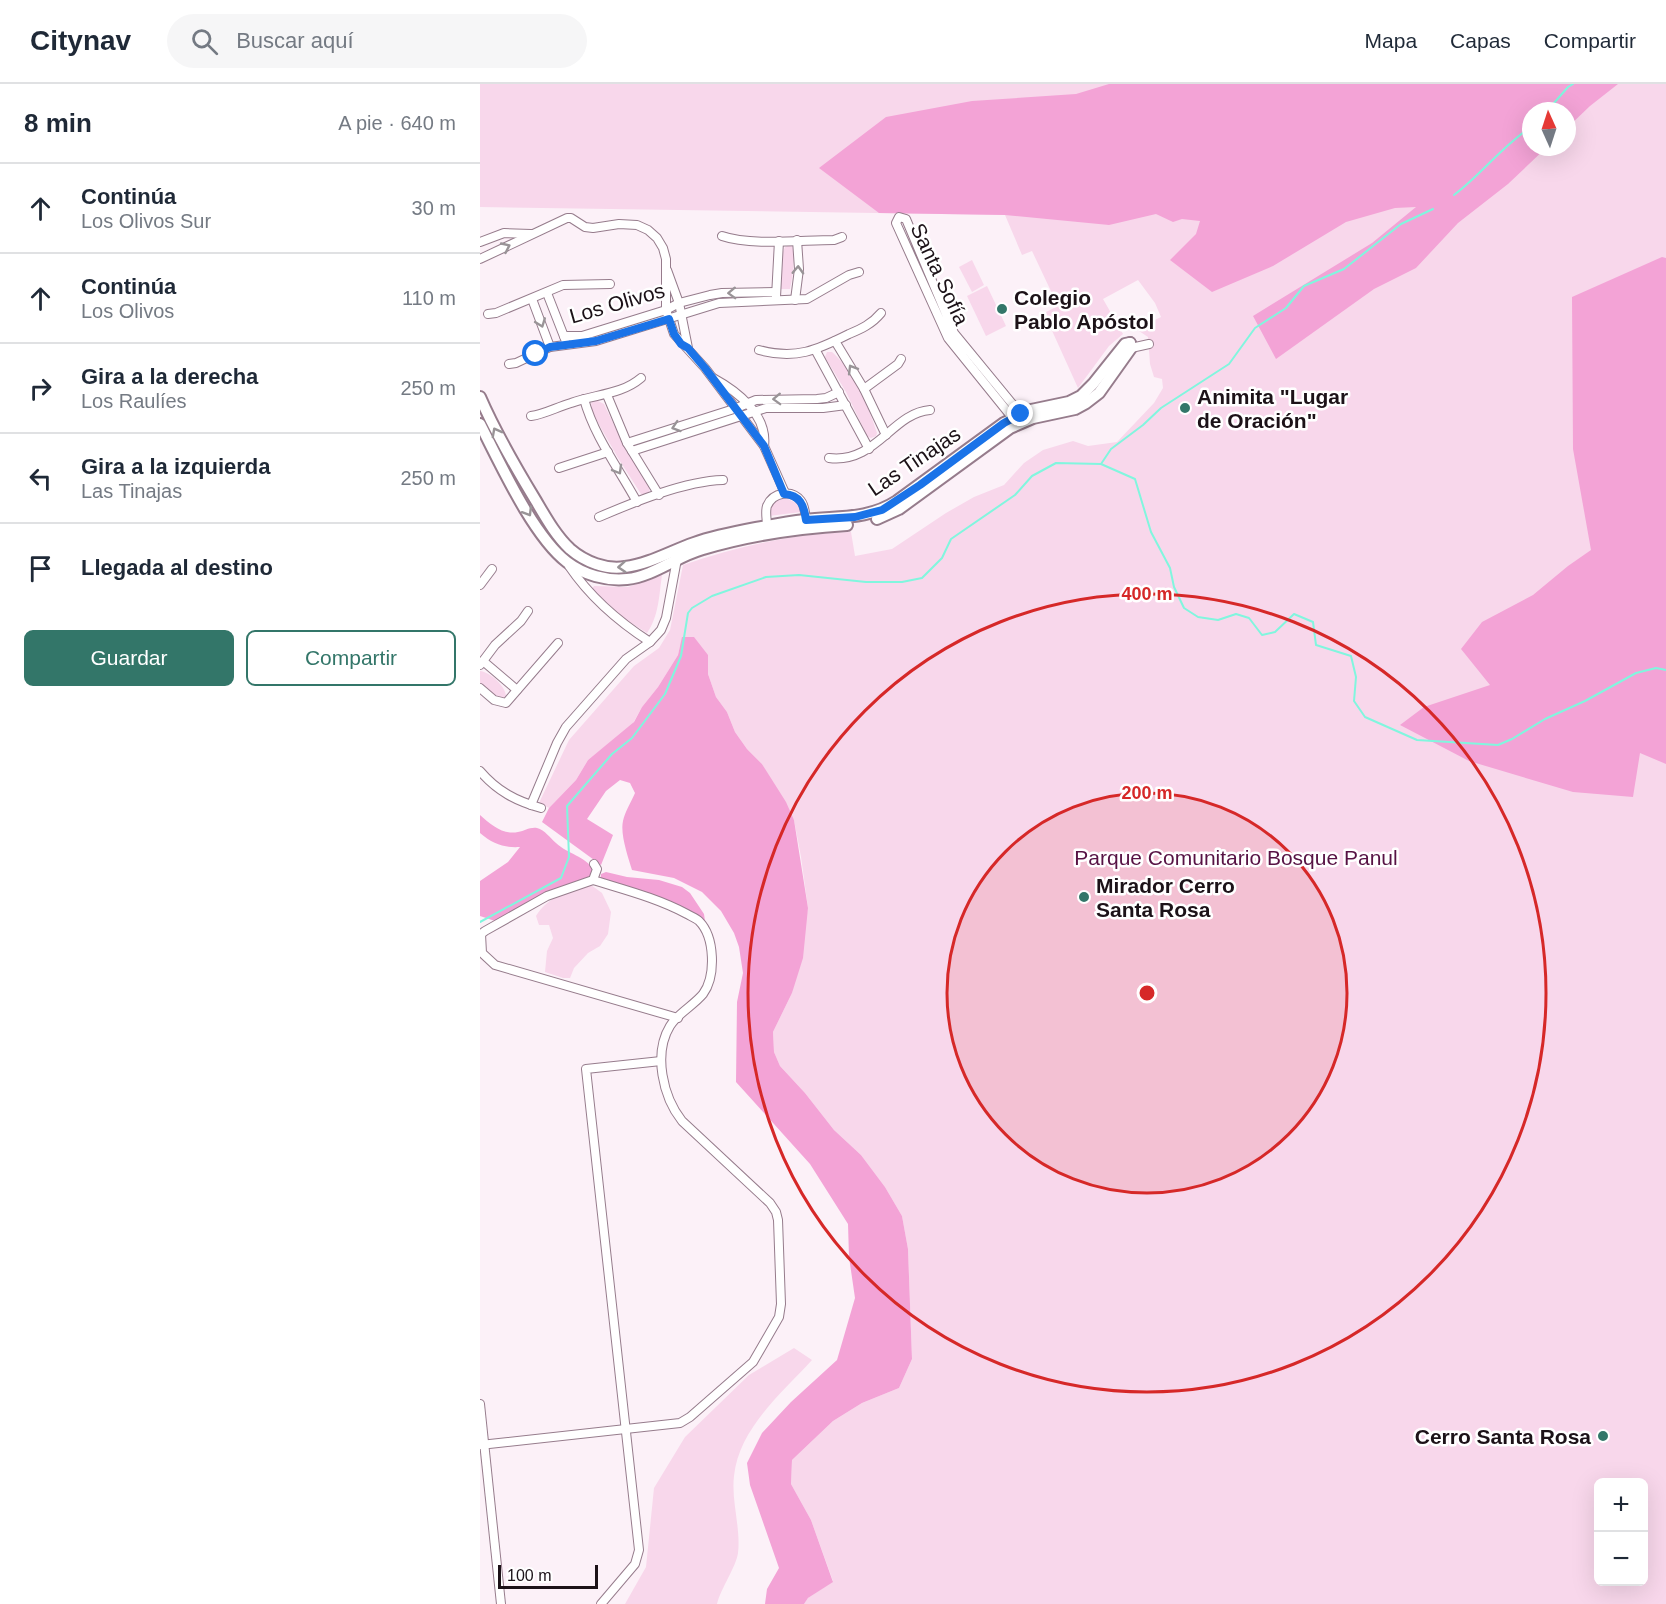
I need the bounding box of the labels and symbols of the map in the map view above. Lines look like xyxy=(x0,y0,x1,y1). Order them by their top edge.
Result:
north arrow xyxy=(1522,102,1576,156)
street label: Santa Sofía xyxy=(906,219,974,329)
one-way arrow xyxy=(500,242,511,254)
one-way arrow xyxy=(791,265,804,274)
street label: Los Olivos xyxy=(567,278,667,328)
one-way arrow xyxy=(727,286,736,299)
place label: Colegio Pablo Apóstol xyxy=(1014,286,1154,333)
marker: Colegio Pablo Apóstol xyxy=(995,302,1009,316)
one-way arrow xyxy=(534,317,546,328)
route start xyxy=(522,340,548,366)
one-way arrow xyxy=(848,365,859,375)
place label: Animita "Lugar de Oración" xyxy=(1197,385,1348,432)
one-way arrow xyxy=(773,392,782,405)
route end xyxy=(1007,400,1033,426)
marker: Animita "Lugar de Oración" xyxy=(1178,401,1192,415)
one-way arrow xyxy=(671,420,682,432)
street label: Las Tinajas xyxy=(864,422,964,500)
one-way arrow xyxy=(492,427,504,438)
one-way arrow xyxy=(611,464,623,474)
one-way arrow xyxy=(521,506,533,516)
one-way arrow xyxy=(617,560,626,573)
text: 400 m xyxy=(1121,584,1173,604)
text: 200 m xyxy=(1121,783,1173,803)
park label: Parque Comunitario Bosque Panul xyxy=(1074,846,1398,869)
place label: Mirador Cerro Santa Rosa xyxy=(1096,874,1235,921)
marker: Mirador Cerro Santa Rosa xyxy=(1077,890,1091,904)
centre of rings xyxy=(1137,983,1157,1003)
place label: Cerro Santa Rosa xyxy=(1415,1425,1591,1448)
marker: Cerro Santa Rosa xyxy=(1596,1429,1610,1443)
scale bar xyxy=(498,1562,598,1590)

